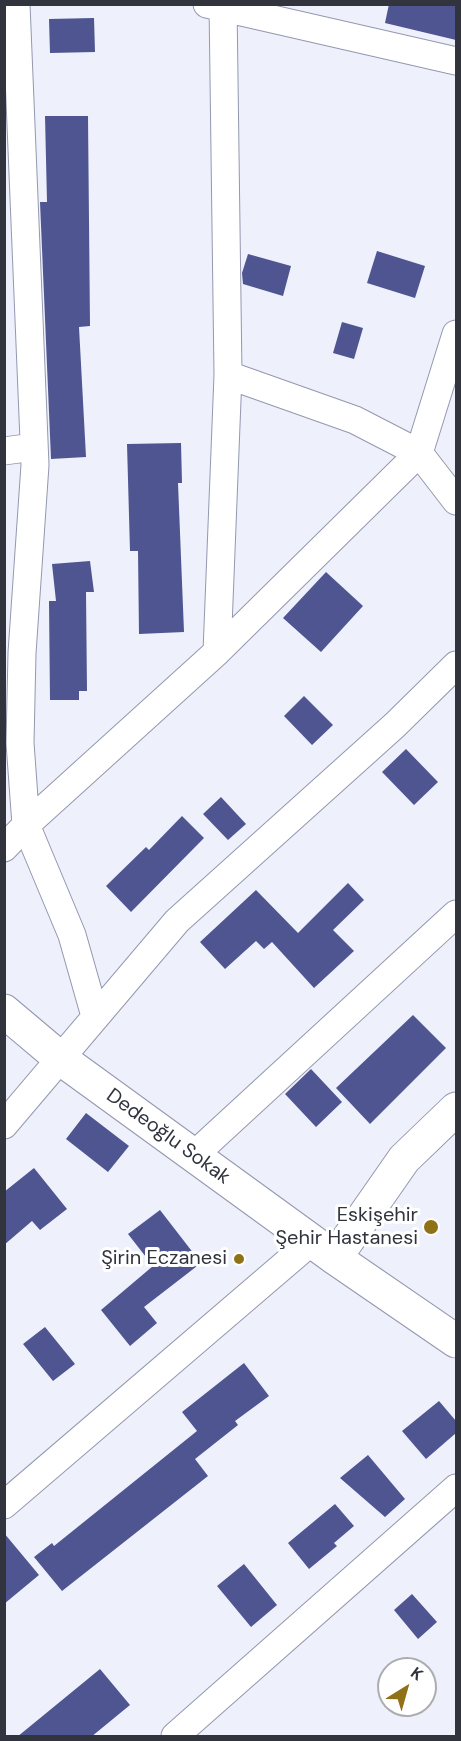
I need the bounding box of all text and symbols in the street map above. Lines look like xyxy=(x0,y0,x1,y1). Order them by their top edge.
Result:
street label: Dedeoğlu Sokak xyxy=(101,1084,235,1190)
place label: Eskişehir Şehir Hastanesi xyxy=(276,1204,418,1251)
marker: Eskişehir Şehir Hastanesi xyxy=(422,1218,440,1236)
place label: Şirin Eczanesi xyxy=(101,1247,227,1271)
marker: Şirin Eczanesi xyxy=(232,1252,246,1266)
north arrow xyxy=(377,1657,437,1717)
text: K xyxy=(406,1662,427,1685)

